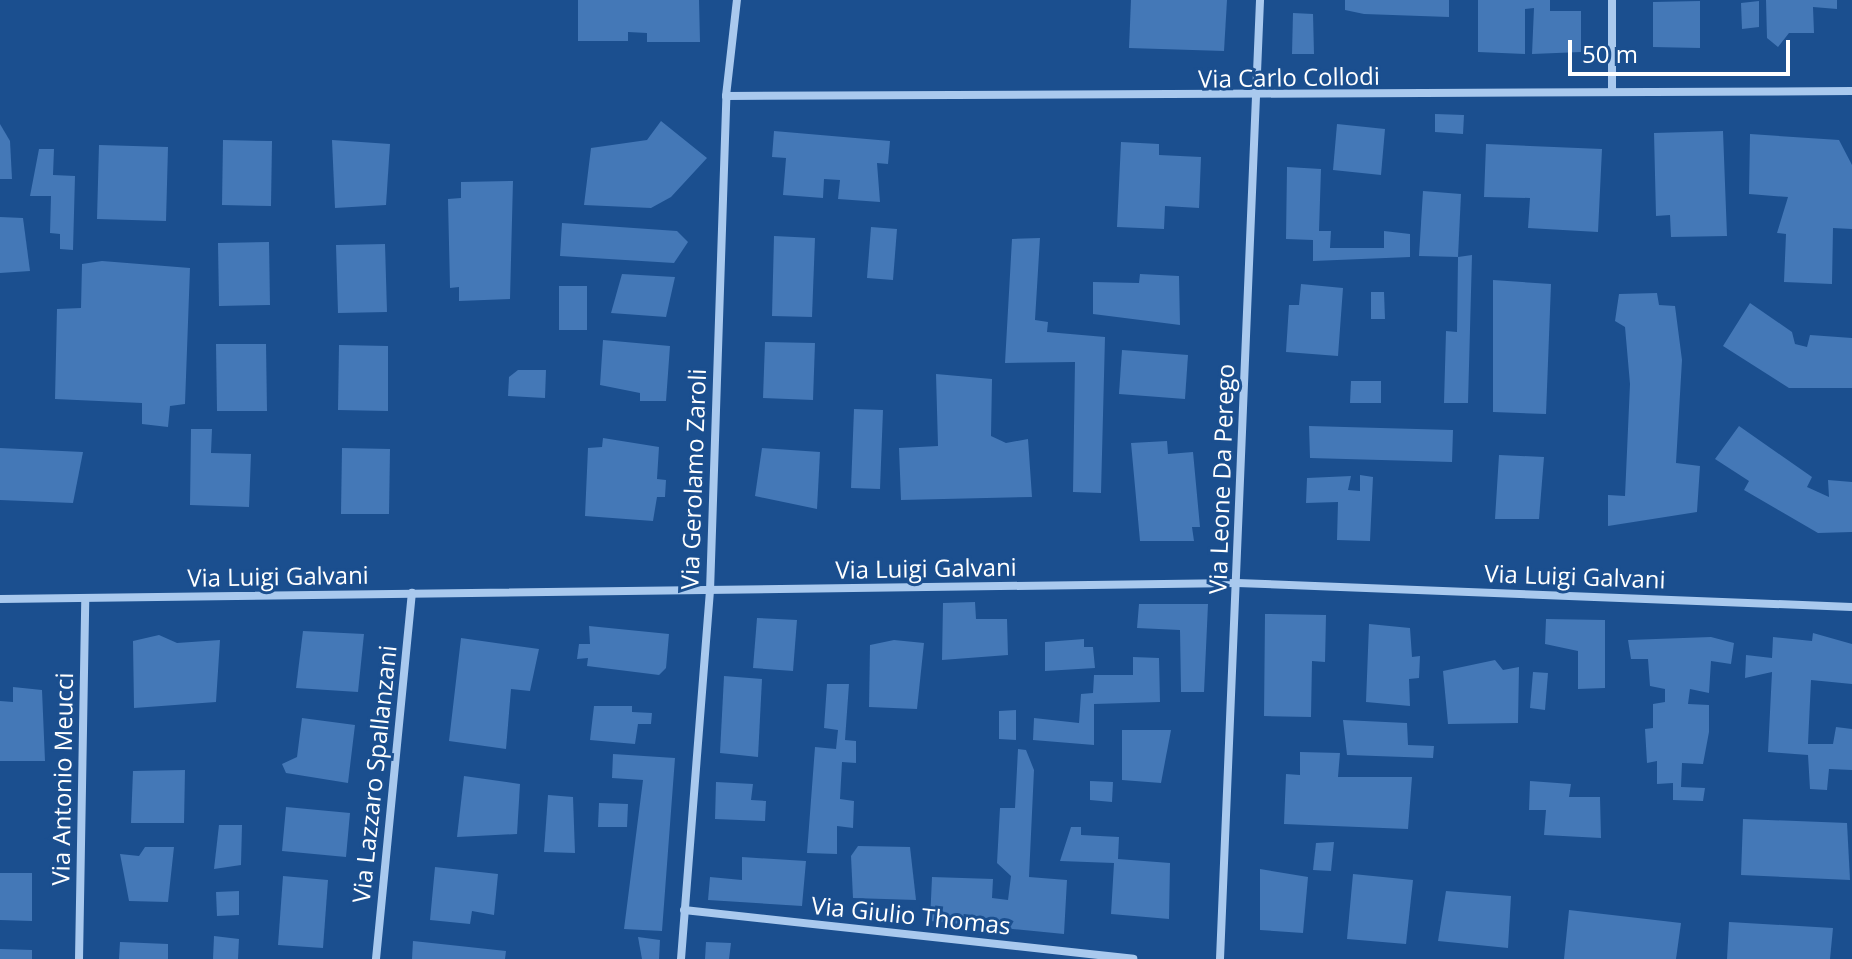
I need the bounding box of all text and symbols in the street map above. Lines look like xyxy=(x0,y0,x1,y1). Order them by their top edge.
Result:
scale bar xyxy=(1572,24,1794,74)
text: 50 m xyxy=(1582,37,1638,70)
street label: Via Carlo Collodi xyxy=(1198,61,1380,93)
street label: Via Leone Da Perego xyxy=(1203,363,1239,595)
street label: Via Gerolamo Zaroli xyxy=(675,368,711,590)
street label: Via Luigi Galvani xyxy=(835,552,1017,584)
street label: Via Luigi Galvani xyxy=(1484,558,1666,594)
street label: Via Luigi Galvani xyxy=(187,560,369,592)
street label: Via Lazzaro Spallanzani xyxy=(346,644,402,904)
street label: Via Antonio Meucci xyxy=(46,672,78,886)
street label: Via Giulio Thomas xyxy=(810,890,1012,940)

